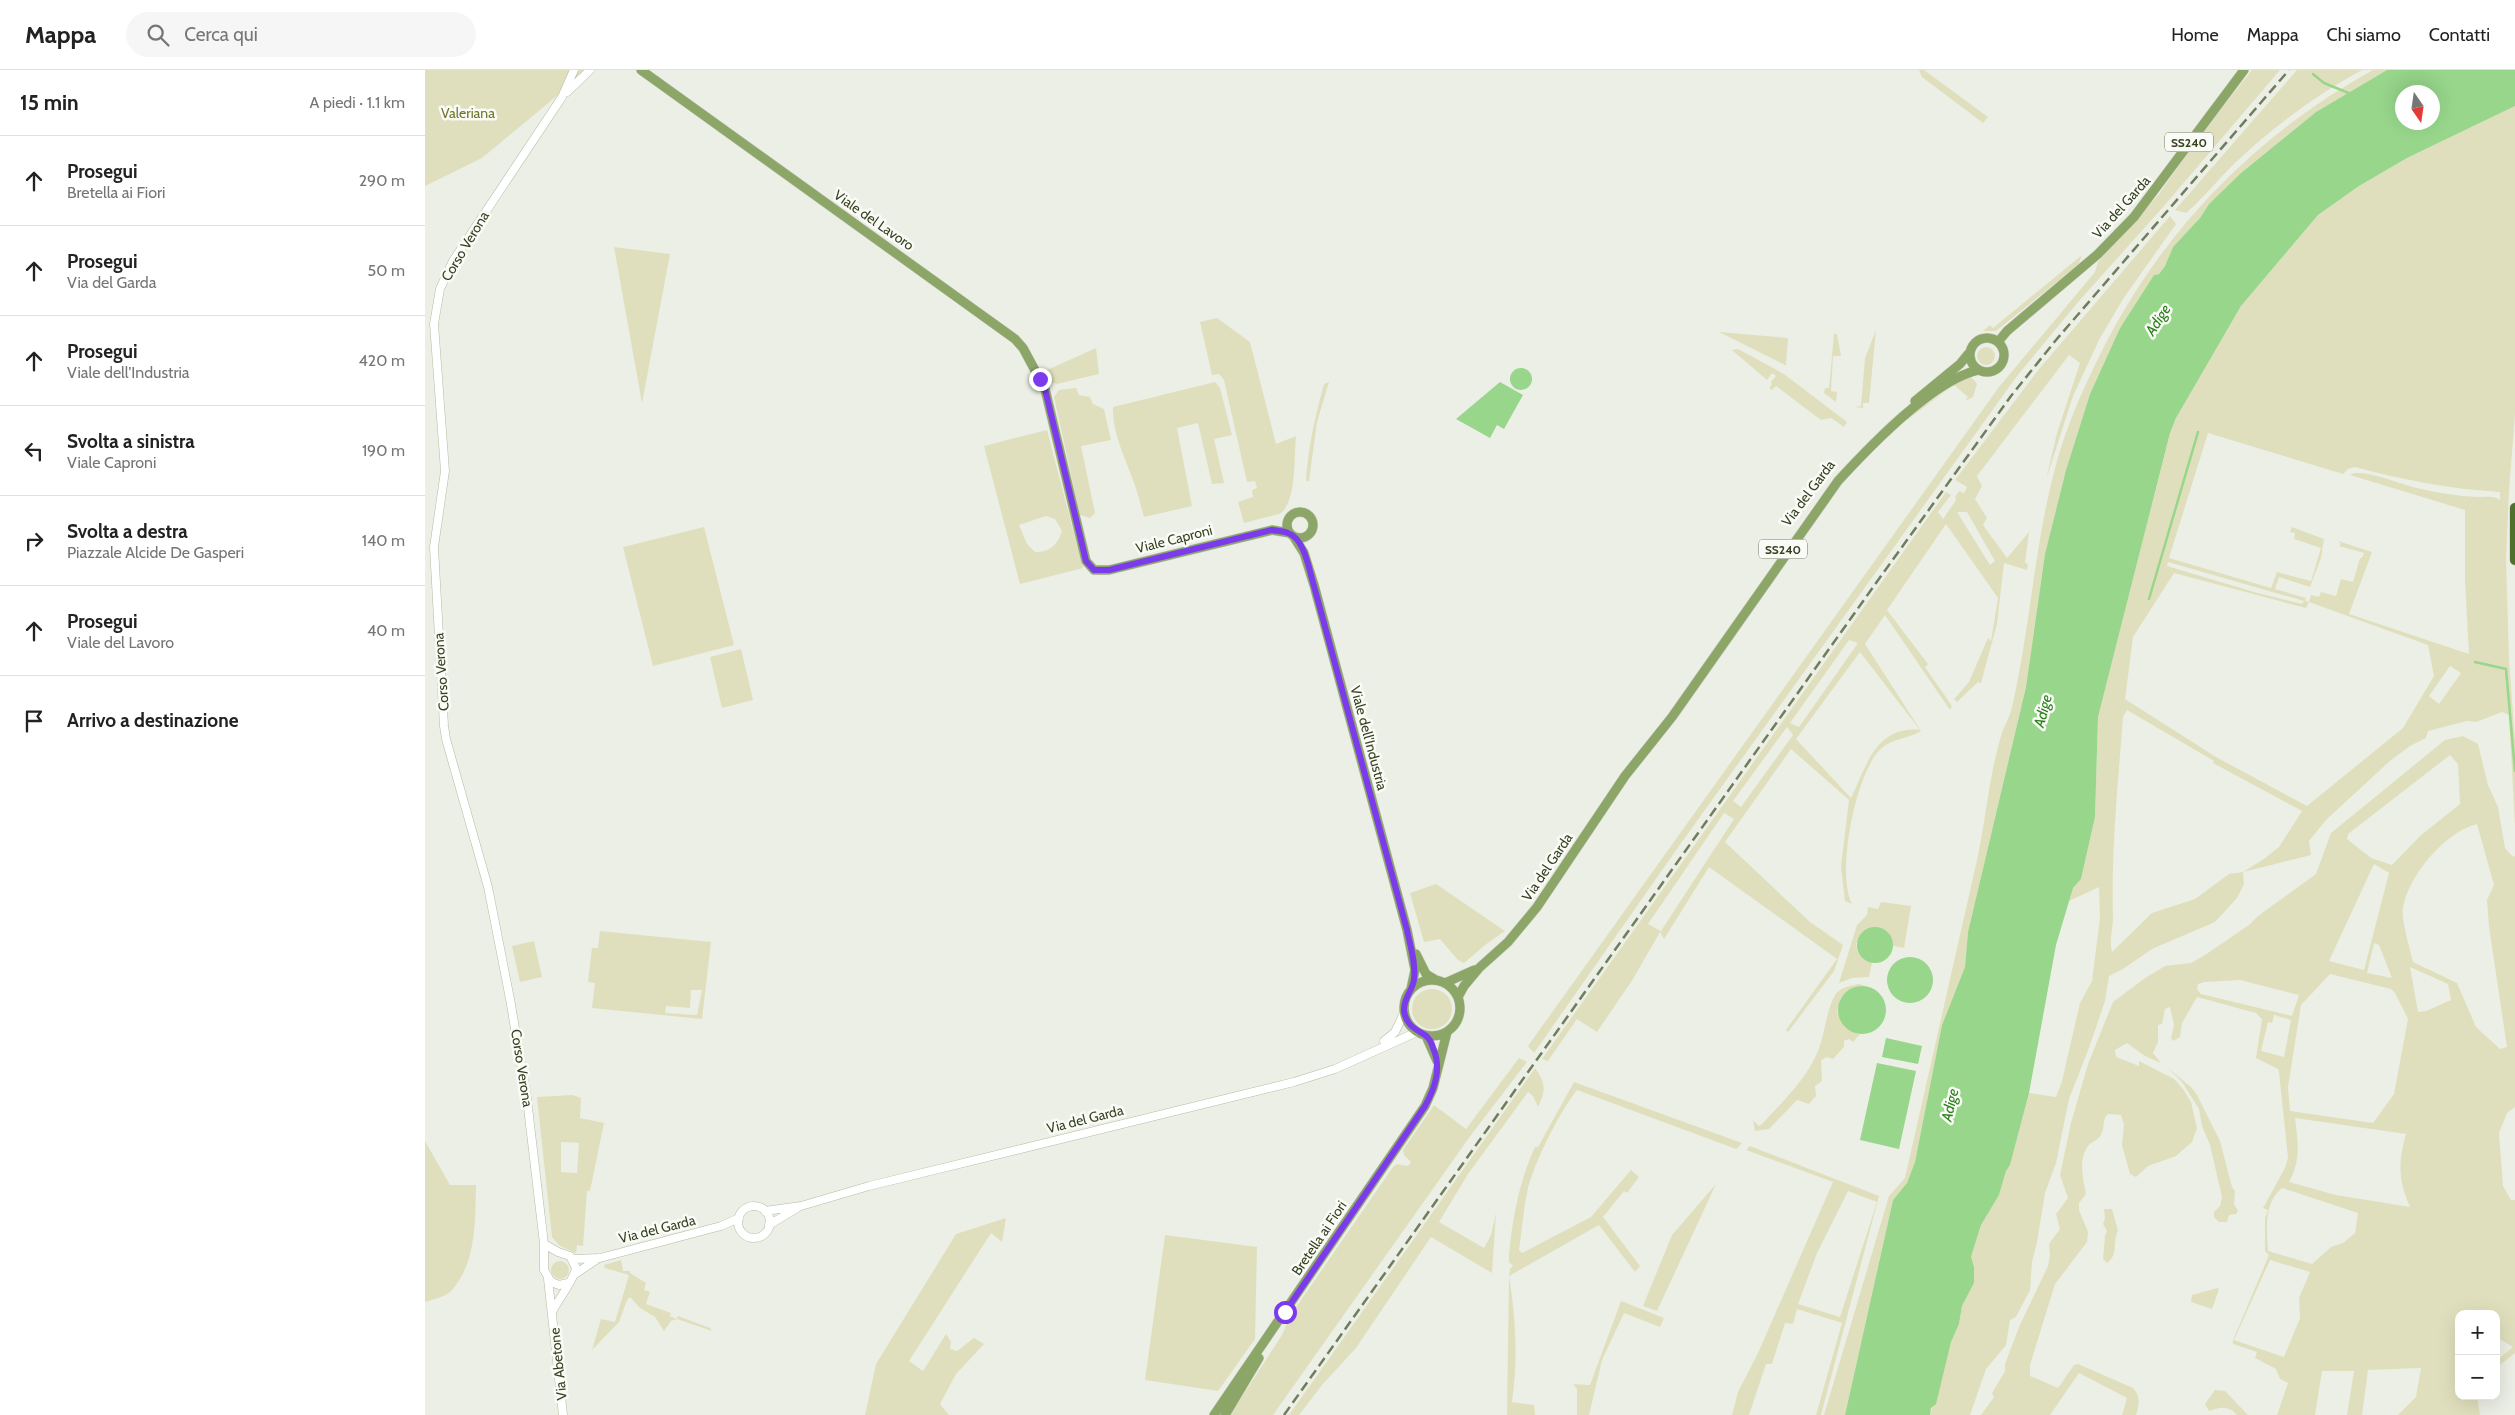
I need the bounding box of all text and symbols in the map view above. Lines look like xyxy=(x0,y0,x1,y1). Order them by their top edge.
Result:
search box xyxy=(126,12,476,57)
text: Mappa xyxy=(25,20,96,49)
icon: search xyxy=(144,21,172,49)
text: Cerca qui xyxy=(184,23,258,46)
text: Home xyxy=(2171,24,2219,46)
text: Mappa xyxy=(2247,24,2299,46)
text: Chi siamo xyxy=(2327,24,2401,46)
text: Contatti xyxy=(2429,24,2490,46)
north arrow xyxy=(2395,85,2440,130)
text: 15 min xyxy=(20,90,79,115)
text: A piedi · 1.1 km xyxy=(309,93,405,112)
park label: Valeriana xyxy=(441,104,495,122)
road number: SS240 xyxy=(2165,132,2213,152)
text: Prosegui xyxy=(67,160,138,183)
icon: ahead xyxy=(20,167,48,195)
text: 290 m xyxy=(359,171,405,190)
street label: Via del Garda xyxy=(2088,172,2154,242)
text: Bretella ai Fiori xyxy=(67,183,165,202)
street label: Viale del Lavoro xyxy=(830,186,918,254)
street label: Corso Verona xyxy=(437,207,493,284)
text: Prosegui xyxy=(67,250,138,273)
icon: ahead xyxy=(20,257,48,285)
text: 50 m xyxy=(368,261,405,280)
text: Via del Garda xyxy=(67,273,156,292)
water label: Adige xyxy=(2141,301,2175,340)
text: Prosegui xyxy=(67,340,138,363)
icon: ahead xyxy=(20,347,48,375)
text: 420 m xyxy=(359,351,405,370)
text: Viale dell'Industria xyxy=(67,363,190,382)
route end xyxy=(1029,368,1052,391)
text: Svolta a sinistra xyxy=(67,430,195,453)
icon: left xyxy=(20,437,48,465)
text: 190 m xyxy=(362,441,405,460)
text: Viale Caproni xyxy=(67,453,156,472)
street label: Via del Garda xyxy=(1777,456,1839,530)
text: Svolta a destra xyxy=(67,520,188,543)
street label: Viale Caproni xyxy=(1134,521,1214,557)
icon: right xyxy=(20,527,48,555)
text: 140 m xyxy=(362,531,405,550)
road number: SS240 xyxy=(1759,539,1807,558)
text: Piazzale Alcide De Gasperi xyxy=(67,543,244,562)
text: Prosegui xyxy=(67,610,138,633)
icon: ahead xyxy=(20,617,48,645)
text: 40 m xyxy=(367,621,405,640)
street label: Corso Verona xyxy=(429,632,453,712)
text: Viale del Lavoro xyxy=(67,633,174,652)
street label: Viale dell'Industria xyxy=(1346,684,1392,792)
water label: Adige xyxy=(2030,693,2056,730)
icon: arrive xyxy=(20,707,48,735)
text: Arrivo a destinazione xyxy=(67,709,238,732)
street label: Via del Garda xyxy=(1518,829,1576,904)
street label: Corso Verona xyxy=(507,1028,537,1108)
water label: Adige xyxy=(1937,1087,1963,1124)
street label: Via del Garda xyxy=(1045,1101,1125,1137)
street label: Bretella ai Fiori xyxy=(1287,1197,1351,1279)
street label: Via del Garda xyxy=(617,1211,697,1247)
route start xyxy=(1274,1301,1297,1324)
map controls xyxy=(2455,1310,2500,1400)
button: + xyxy=(2455,1310,2500,1355)
street label: Via Abetone xyxy=(545,1327,571,1401)
button: − xyxy=(2455,1355,2500,1400)

